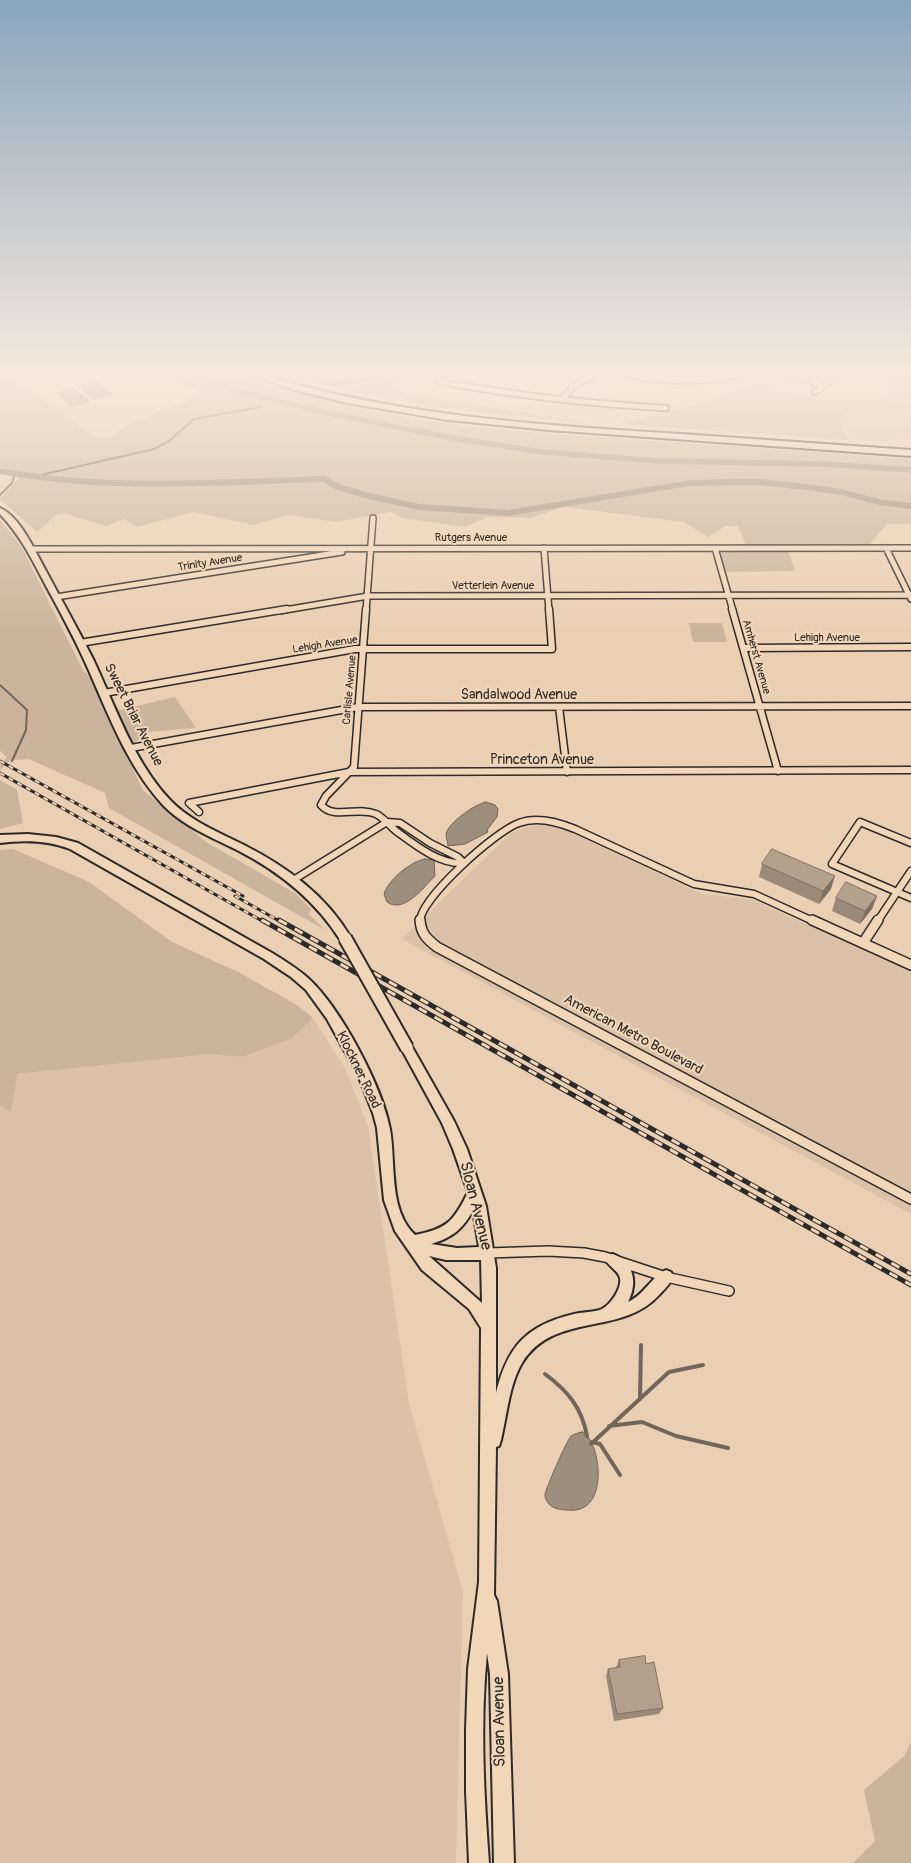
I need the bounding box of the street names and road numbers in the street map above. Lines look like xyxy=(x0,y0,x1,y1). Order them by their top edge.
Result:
street label: Rutgers Avenue xyxy=(435,531,507,545)
street label: Trinity Avenue xyxy=(177,551,243,575)
street label: Vetterlein Avenue xyxy=(452,579,534,593)
street label: Amherst Avenue xyxy=(739,618,773,696)
street label: Lehigh Avenue xyxy=(794,631,860,645)
street label: Lehigh Avenue xyxy=(291,633,359,657)
street label: Carlisle Avenue xyxy=(340,655,360,725)
street label: Sweet Briar Avenue xyxy=(100,661,166,769)
street label: Sandalwood Avenue xyxy=(461,687,577,703)
street label: Princeton Avenue xyxy=(490,752,594,768)
street label: American Metro Boulevard xyxy=(561,991,705,1079)
street label: Klockner Road xyxy=(332,1029,384,1111)
street label: Sloan Avenue xyxy=(455,1160,495,1252)
street label: Sloan Avenue xyxy=(490,1677,510,1767)

